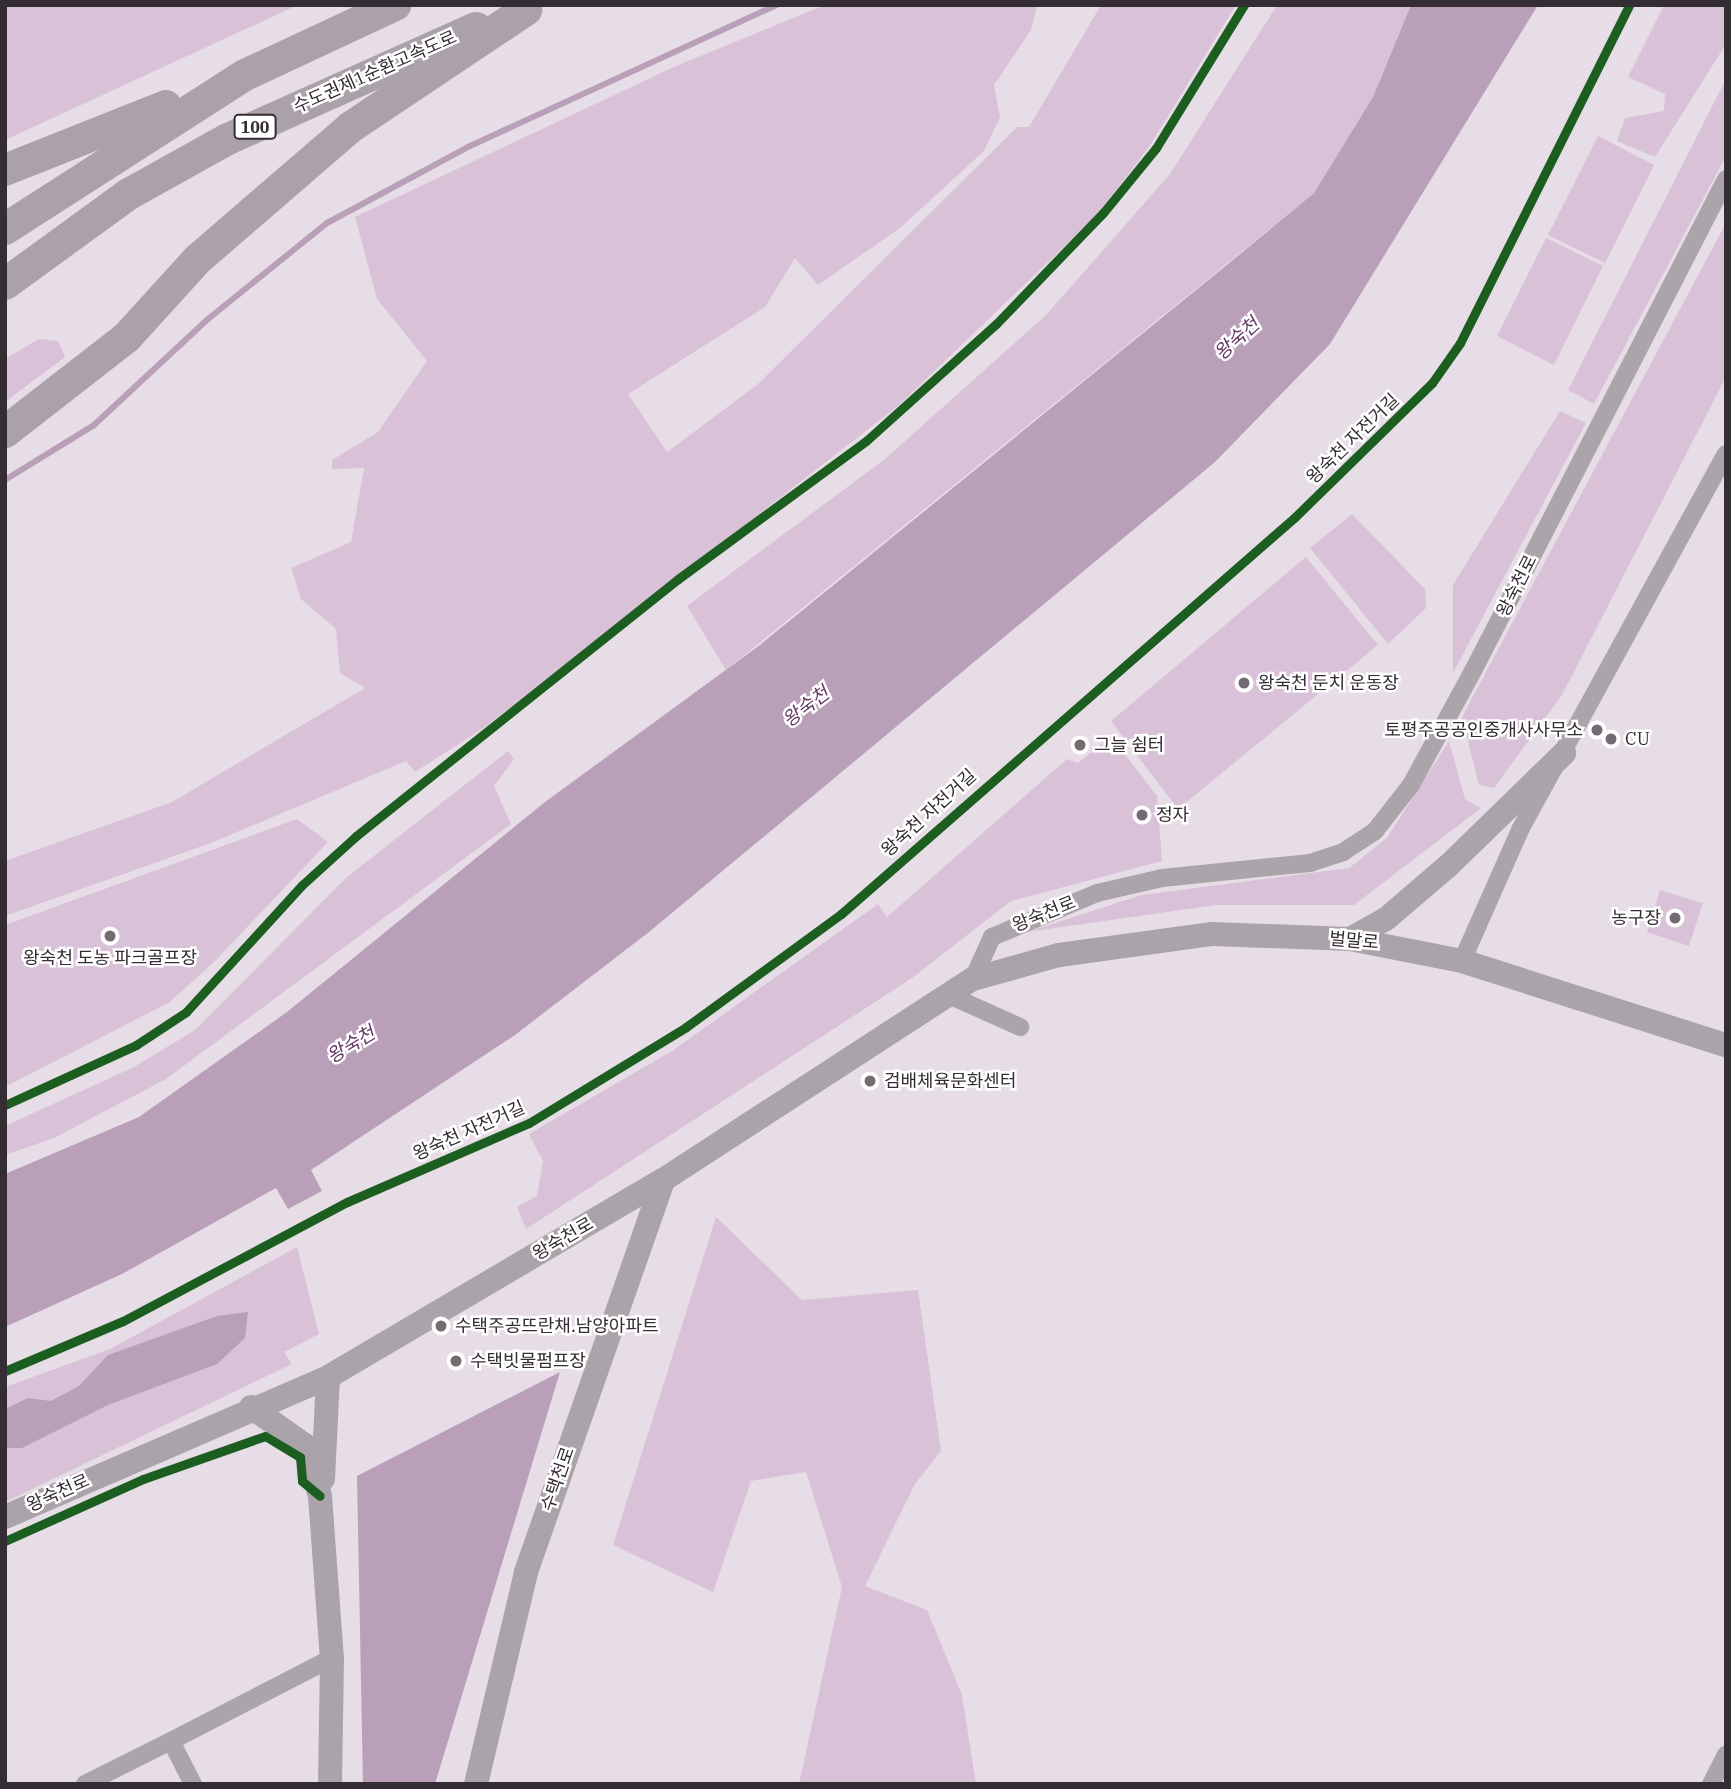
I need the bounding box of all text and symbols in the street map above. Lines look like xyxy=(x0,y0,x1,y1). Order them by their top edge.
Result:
street label: 수도권제1순환고속도로 xyxy=(290,26,460,118)
road number: 100 xyxy=(232,114,278,140)
water label: 왕숙천 xyxy=(1210,313,1264,365)
street label: 왕숙천 자전거길 xyxy=(1302,390,1404,488)
street label: 왕숙천로 xyxy=(1492,552,1542,620)
place label: 왕숙천 둔치 운동장 xyxy=(1258,672,1399,694)
marker: 왕숙천 둔치 운동장 xyxy=(1236,675,1252,691)
water label: 왕숙천 xyxy=(778,682,834,732)
place label: 토평주공공인중개사사무소 xyxy=(1384,719,1583,741)
marker: 토평주공공인중개사사무소 xyxy=(1589,722,1605,738)
place label: CU xyxy=(1625,728,1650,750)
marker: CU xyxy=(1603,731,1619,747)
place label: 그늘 쉼터 xyxy=(1094,734,1164,756)
marker: 그늘 쉼터 xyxy=(1072,737,1088,753)
street label: 왕숙천 자전거길 xyxy=(877,765,981,861)
place label: 정자 xyxy=(1156,804,1189,826)
marker: 정자 xyxy=(1134,807,1150,823)
street label: 왕숙천로 xyxy=(1009,892,1079,936)
place label: 농구장 xyxy=(1611,907,1661,929)
marker: 농구장 xyxy=(1667,910,1683,926)
marker: 왕숙천 도농 파크골프장 xyxy=(102,928,118,944)
street label: 벌말로 xyxy=(1328,928,1380,954)
place label: 왕숙천 도농 파크골프장 xyxy=(23,947,197,969)
water label: 왕숙천 xyxy=(323,1022,379,1068)
place label: 검배체육문화센터 xyxy=(884,1070,1016,1092)
marker: 검배체육문화센터 xyxy=(862,1073,878,1089)
street label: 왕숙천 자전거길 xyxy=(410,1097,528,1165)
street label: 왕숙천로 xyxy=(529,1213,597,1265)
place label: 수택주공뜨란채.남양아파트 xyxy=(455,1315,659,1337)
marker: 수택주공뜨란채.남양아파트 xyxy=(433,1318,449,1334)
place label: 수택빗물펌프장 xyxy=(470,1350,586,1372)
marker: 수택빗물펌프장 xyxy=(448,1353,464,1369)
street label: 수택천로 xyxy=(537,1444,579,1514)
street label: 왕숙천로 xyxy=(23,1470,93,1516)

